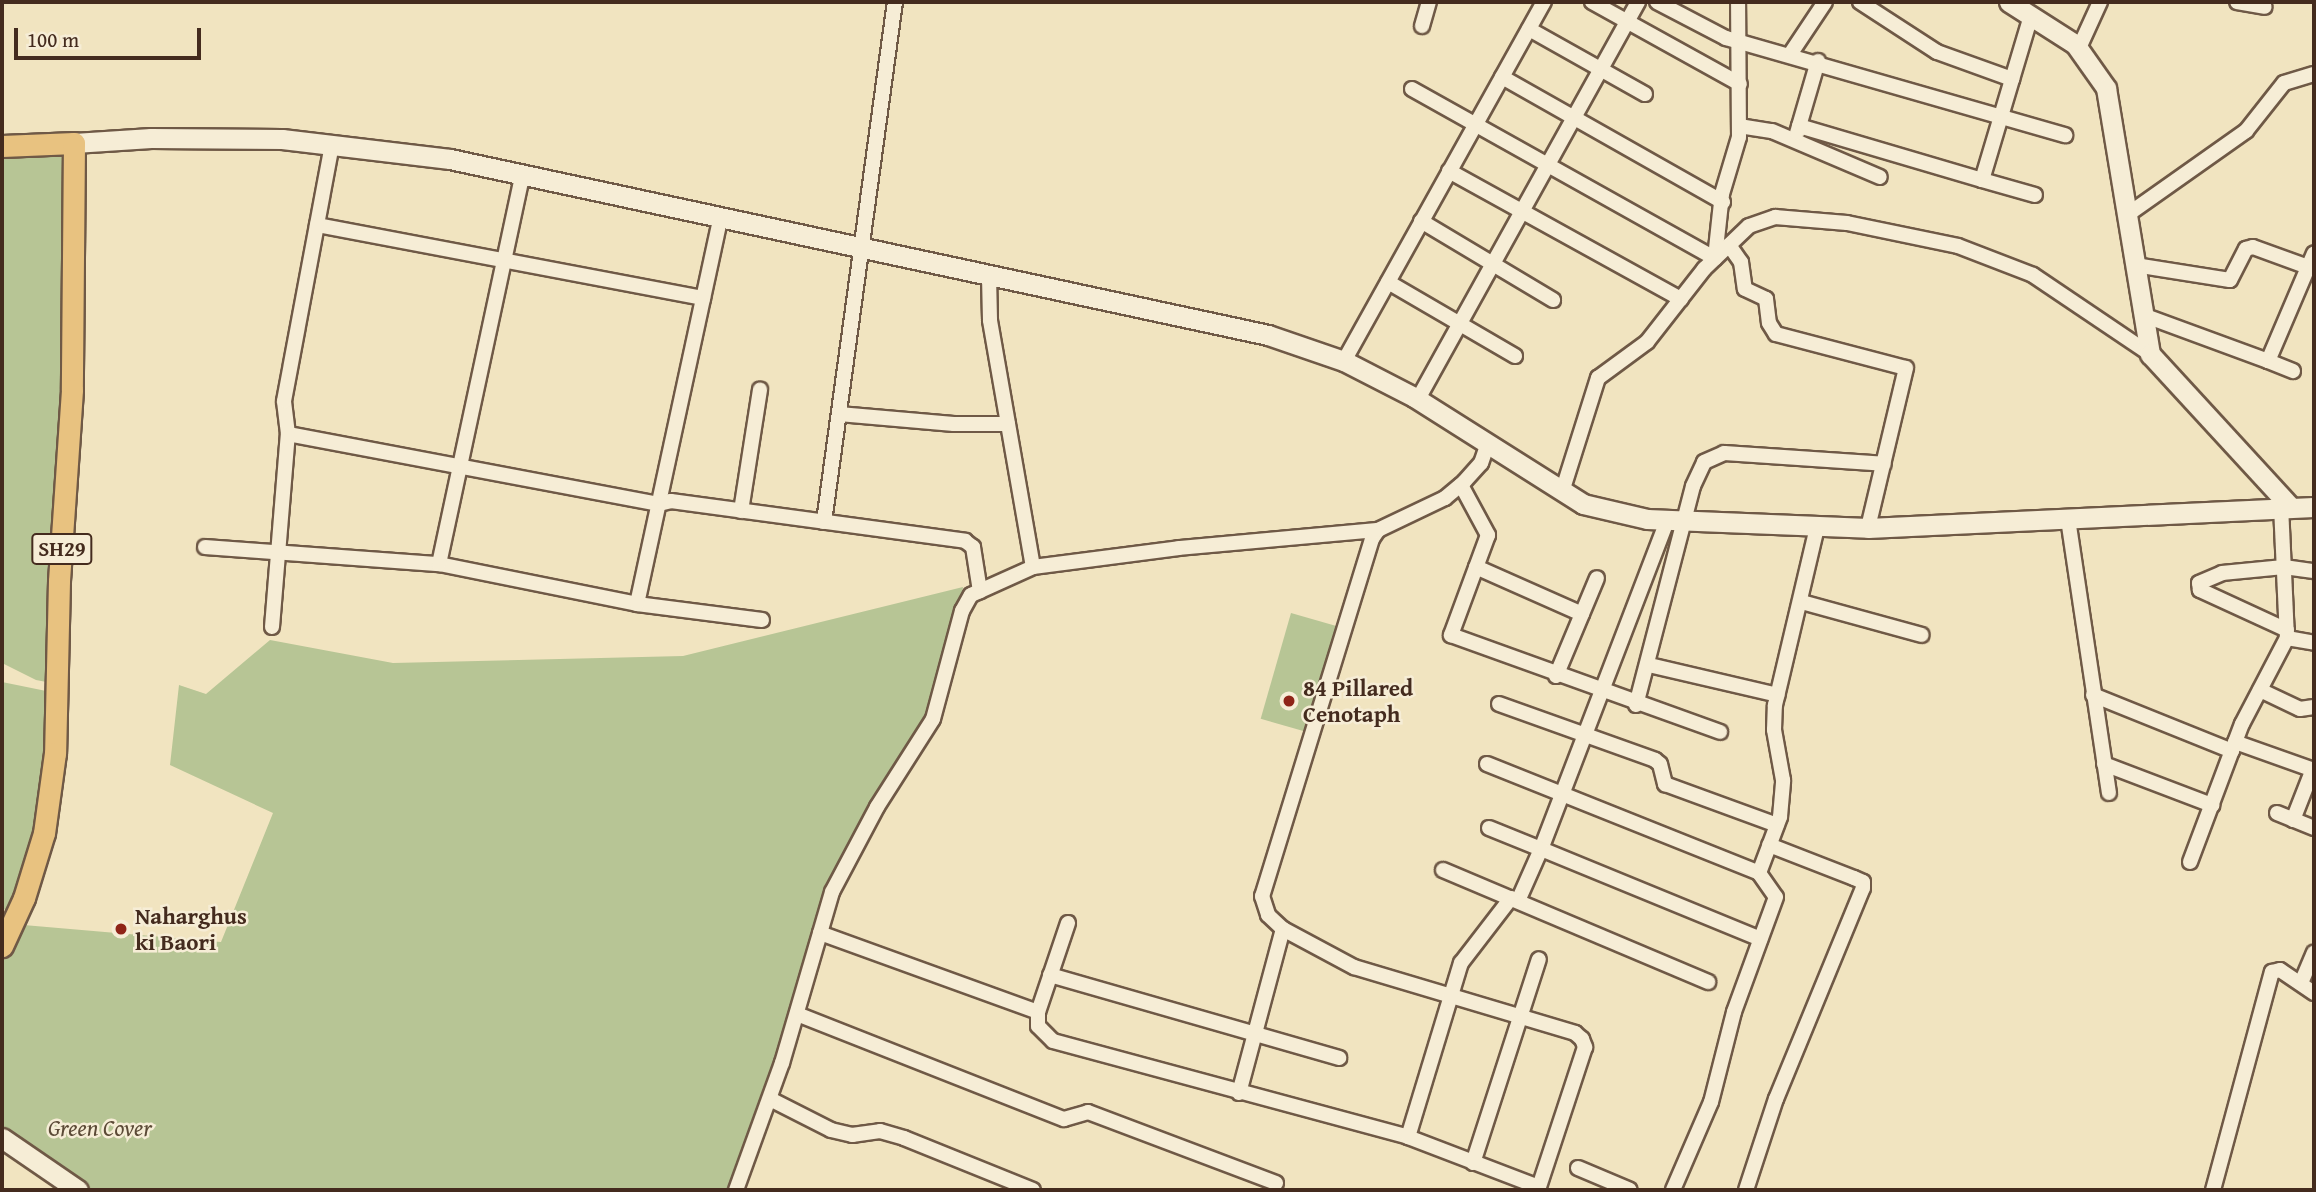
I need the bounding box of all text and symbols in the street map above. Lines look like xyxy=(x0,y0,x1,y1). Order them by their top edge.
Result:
scale bar xyxy=(18,14,205,58)
text: 100 m xyxy=(27,24,79,55)
road number: SH29 xyxy=(31,532,94,566)
place label: 84 Pillared Cenotaph xyxy=(1303,674,1413,728)
marker: 84 Pillared Cenotaph xyxy=(1281,693,1297,709)
place label: Naharghus ki Baori xyxy=(135,902,247,956)
marker: Naharghus ki Baori xyxy=(113,921,129,937)
park label: Green Cover xyxy=(48,1114,152,1142)

